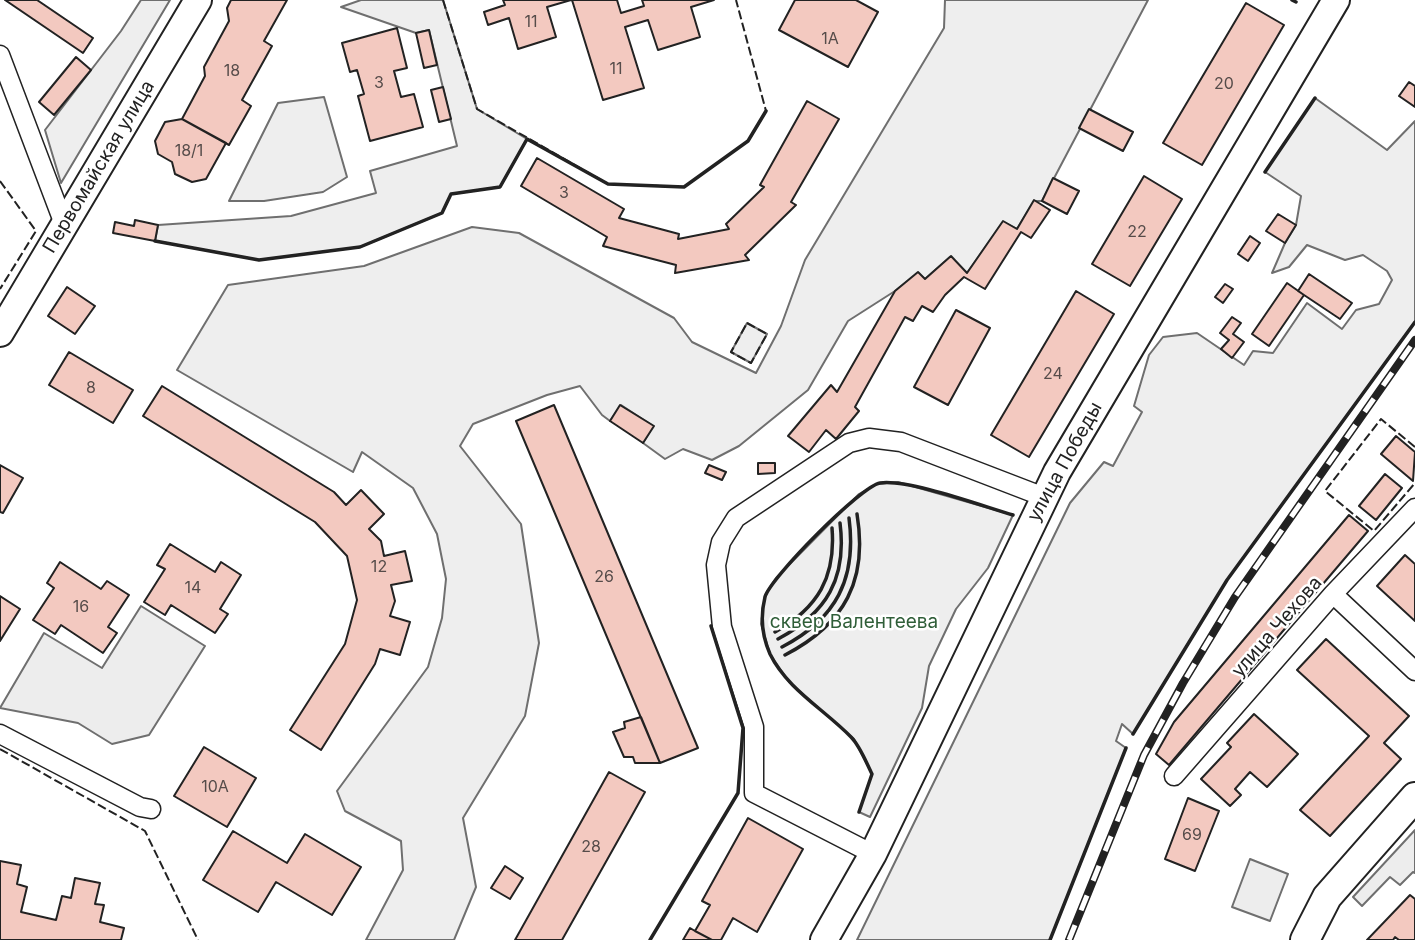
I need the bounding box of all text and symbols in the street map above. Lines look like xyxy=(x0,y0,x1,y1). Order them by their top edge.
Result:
house number: 11 xyxy=(524,12,538,32)
house number: 1А xyxy=(821,29,839,49)
house number: 11 xyxy=(609,59,623,79)
house number: 18 xyxy=(224,61,240,81)
house number: 3 xyxy=(374,73,384,93)
house number: 20 xyxy=(1214,74,1234,94)
street label: Первомайская улица xyxy=(38,77,160,257)
house number: 18/1 xyxy=(175,141,203,161)
house number: 3 xyxy=(559,183,569,203)
house number: 22 xyxy=(1127,222,1147,242)
house number: 24 xyxy=(1043,364,1063,384)
house number: 8 xyxy=(86,378,96,398)
street label: улица Победы xyxy=(1023,398,1107,526)
house number: 12 xyxy=(371,557,387,577)
house number: 26 xyxy=(594,567,614,587)
street label: улица Чехова xyxy=(1227,572,1327,682)
house number: 14 xyxy=(185,578,201,598)
house number: 16 xyxy=(73,597,89,617)
park label: сквер Валентеева xyxy=(770,611,938,633)
house number: 10А xyxy=(201,777,229,797)
house number: 69 xyxy=(1182,825,1202,845)
house number: 28 xyxy=(581,837,601,857)

